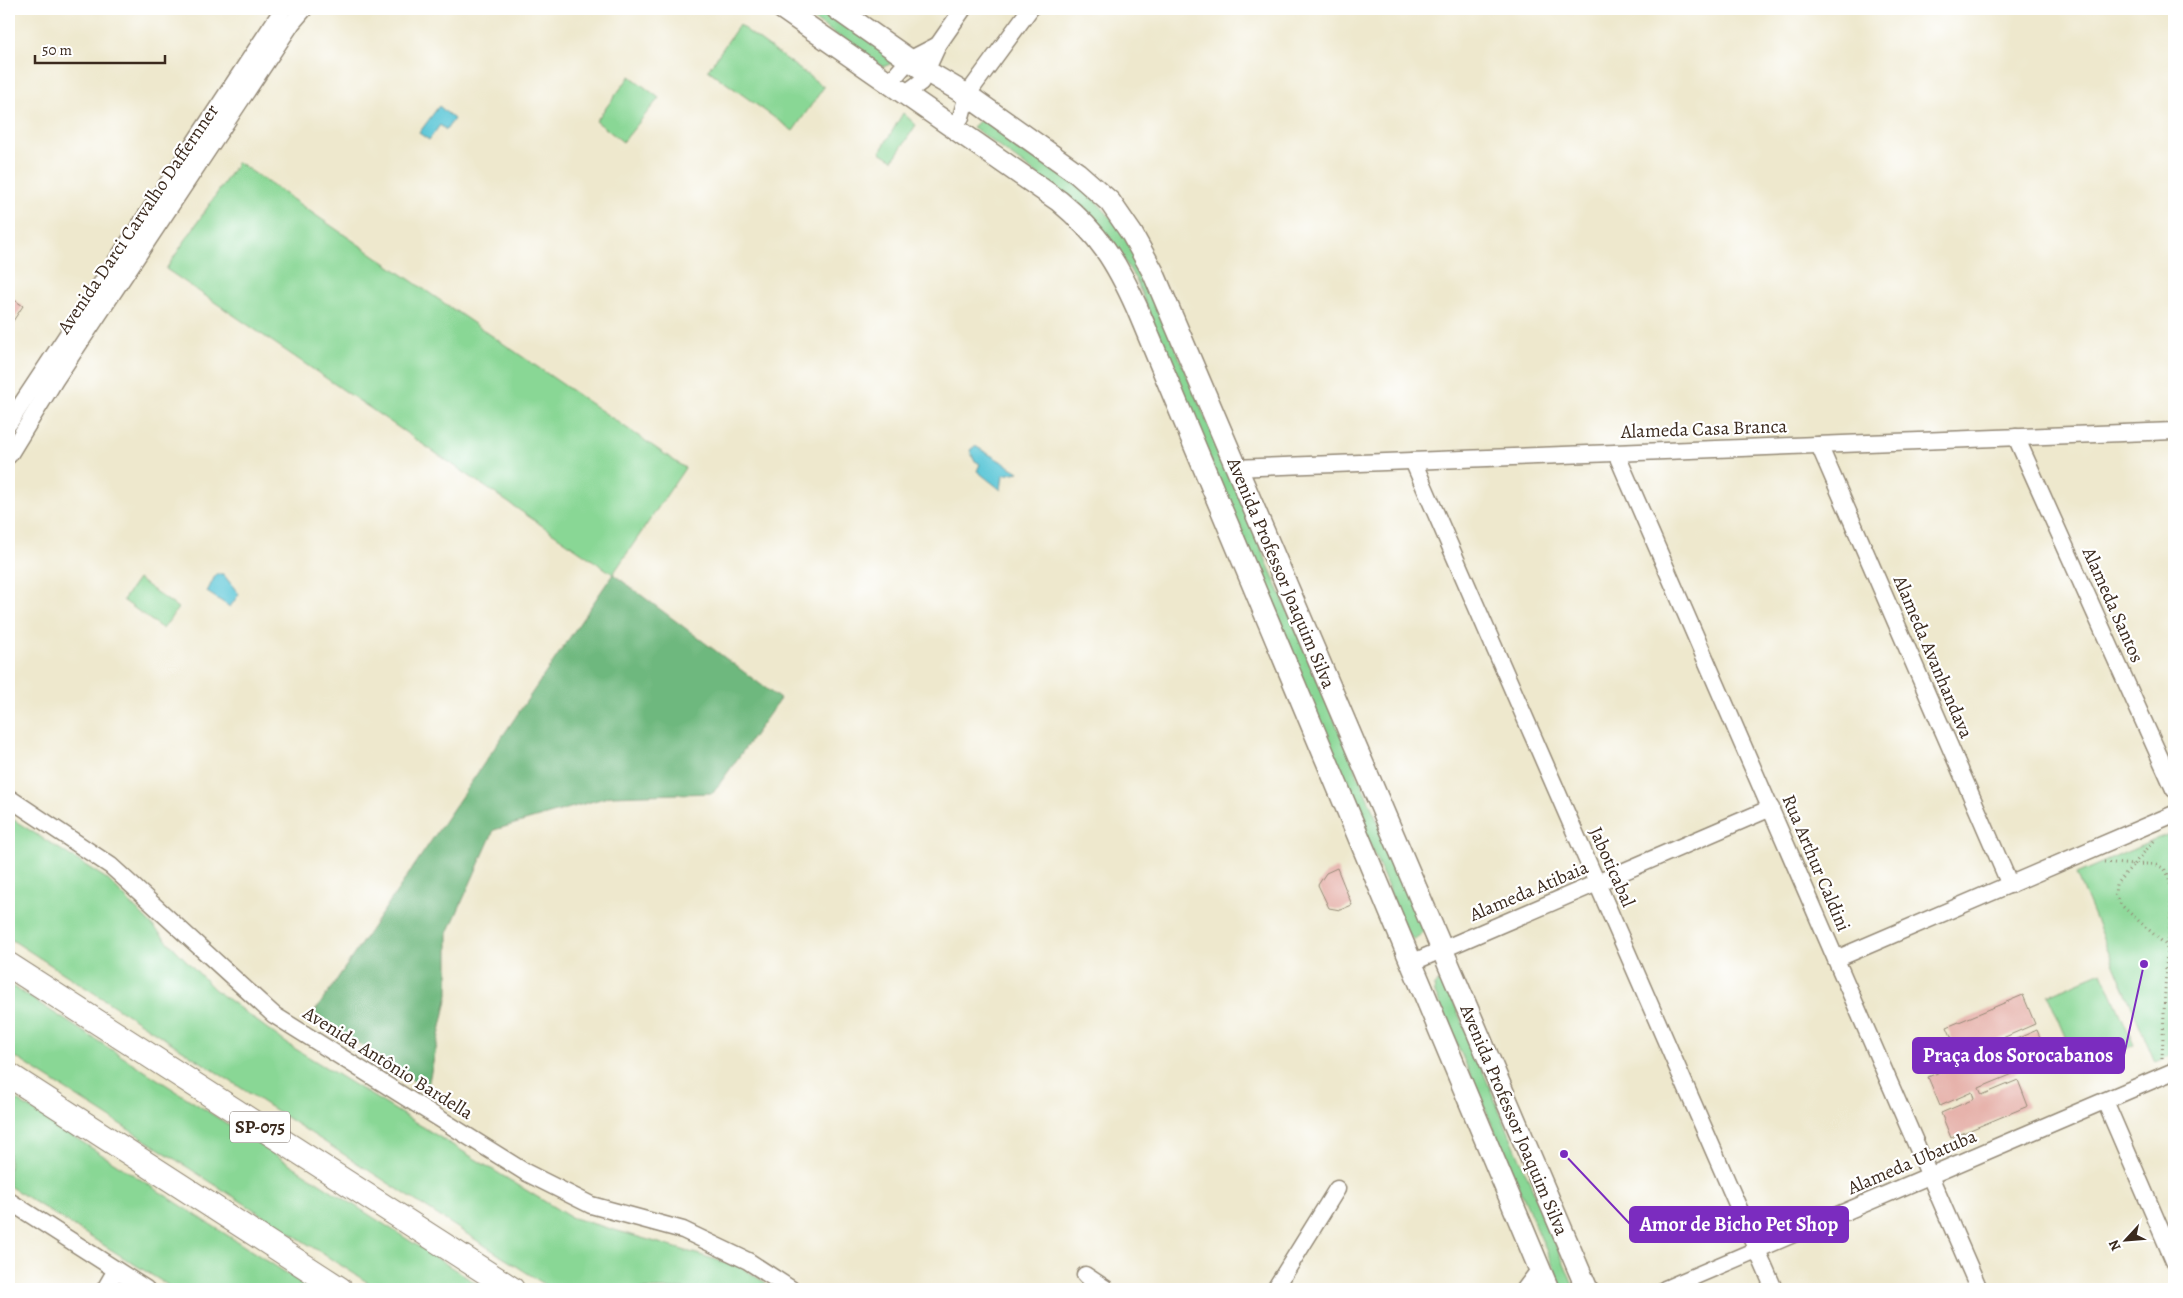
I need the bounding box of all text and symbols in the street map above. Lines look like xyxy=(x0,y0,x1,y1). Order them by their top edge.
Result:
scale bar xyxy=(35,32,165,64)
text: 50 m xyxy=(42,40,72,60)
street label: Avenida Darci Carvalho Daffernner xyxy=(51,99,225,340)
street label: Alameda Casa Branca xyxy=(1619,413,1788,445)
street label: Avenida Professor Joaquim Silva xyxy=(1220,453,1342,693)
street label: Alameda Santos xyxy=(2076,542,2150,667)
street label: Alameda Avanhandava xyxy=(1887,571,1979,743)
street label: Rua Arthur Caldini xyxy=(1775,791,1857,935)
street label: Jaboticabal xyxy=(1583,823,1641,911)
street label: Alameda Atibaia xyxy=(1465,854,1593,928)
street label: Avenida Antônio Bardella xyxy=(297,1000,478,1126)
street label: Avenida Professor Joaquim Silva xyxy=(1453,1000,1575,1240)
callout: Praça dos Sorocabanos xyxy=(1913,1038,2124,1073)
text: Praça dos Sorocabanos xyxy=(1923,1042,2113,1069)
road number: SP-075 xyxy=(230,1112,290,1142)
street label: Alameda Ubatuba xyxy=(1843,1123,1981,1201)
callout: Amor de Bicho Pet Shop xyxy=(1630,1207,1848,1242)
text: Amor de Bicho Pet Shop xyxy=(1639,1211,1839,1238)
north arrow xyxy=(2100,1216,2150,1266)
text: N xyxy=(2104,1237,2126,1254)

